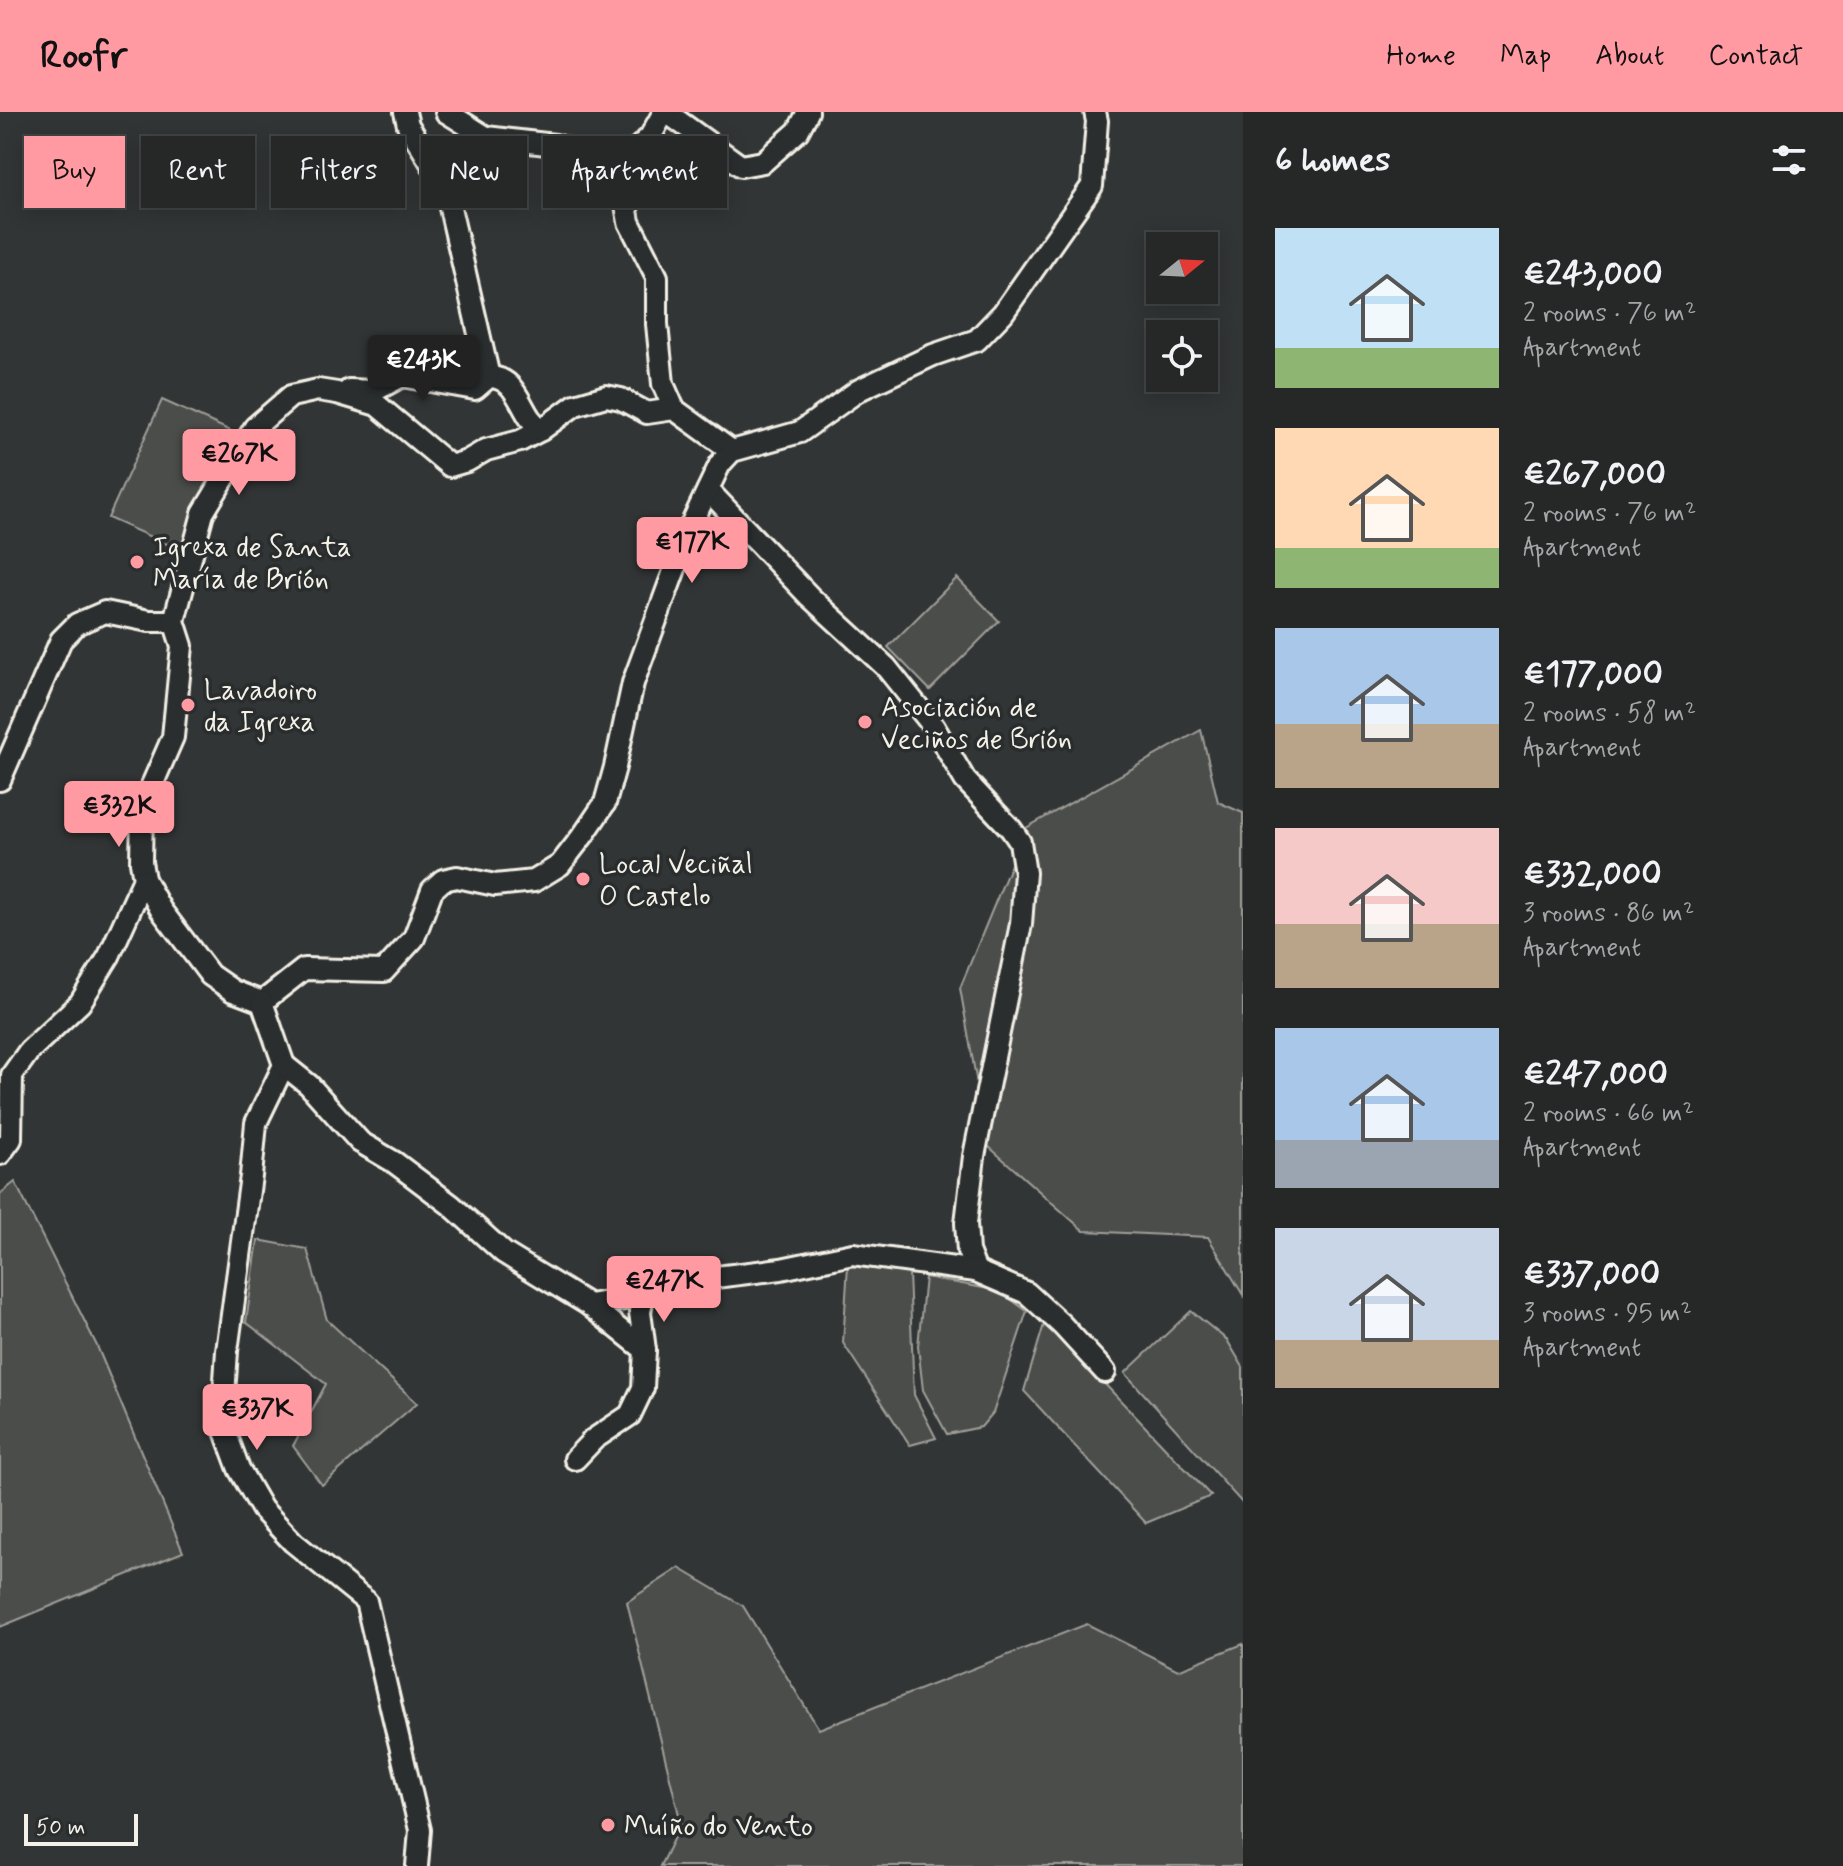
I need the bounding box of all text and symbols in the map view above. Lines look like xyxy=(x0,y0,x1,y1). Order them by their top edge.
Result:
text: Roofr xyxy=(40,32,127,81)
text: Home xyxy=(1386,38,1456,75)
text: Map xyxy=(1500,38,1551,75)
text: About xyxy=(1595,38,1664,75)
text: Contact xyxy=(1708,38,1803,75)
chip: Buy xyxy=(24,136,125,208)
chip: Rent xyxy=(141,136,255,208)
chip: Filters xyxy=(271,136,405,208)
chip: New xyxy=(421,136,527,208)
chip: Apartment xyxy=(543,136,727,208)
text: 6 homes xyxy=(1275,138,1390,183)
icon: filters xyxy=(1767,138,1811,182)
north arrow xyxy=(1146,232,1218,304)
map controls xyxy=(1146,232,1218,392)
text: €243,000 xyxy=(1523,252,1663,297)
icon: home xyxy=(1339,260,1435,356)
text: 2 rooms · 76 m² xyxy=(1523,297,1696,331)
button: locate xyxy=(1146,320,1218,392)
text: Apartment xyxy=(1523,331,1641,365)
pin: €243K xyxy=(367,335,479,403)
text: €243K xyxy=(386,344,460,378)
pin: €267K xyxy=(183,429,295,497)
text: €267K xyxy=(200,438,278,472)
text: €267,000 xyxy=(1523,452,1666,497)
icon: home xyxy=(1339,460,1435,556)
text: 2 rooms · 76 m² xyxy=(1523,497,1696,531)
pin: €177K xyxy=(636,517,748,585)
text: €177K xyxy=(655,526,729,560)
place label: Igrexa de Santa María de Brión xyxy=(153,530,351,599)
text: Apartment xyxy=(1523,531,1641,565)
marker: Igrexa de Santa María de Brión xyxy=(128,553,146,571)
text: €177,000 xyxy=(1523,652,1663,697)
icon: home xyxy=(1339,660,1435,756)
place label: Lavadoiro da Igrexa xyxy=(204,673,317,742)
place label: Asociación de Veciños de Brión xyxy=(881,690,1072,759)
marker: Lavadoiro da Igrexa xyxy=(179,696,197,714)
text: 2 rooms · 58 m² xyxy=(1523,697,1696,731)
marker: Asociación de Veciños de Brión xyxy=(856,713,874,731)
text: Apartment xyxy=(1523,731,1641,765)
pin: €332K xyxy=(63,781,175,849)
text: €332K xyxy=(82,790,156,824)
place label: Local Veciñal O Castelo xyxy=(599,847,753,916)
text: €332,000 xyxy=(1523,852,1662,897)
icon: home xyxy=(1339,860,1435,956)
marker: Local Veciñal O Castelo xyxy=(574,870,592,888)
text: 3 rooms · 86 m² xyxy=(1523,897,1694,931)
text: Apartment xyxy=(1523,931,1641,965)
text: €247,000 xyxy=(1523,1052,1668,1097)
icon: home xyxy=(1339,1060,1435,1156)
text: 2 rooms · 66 m² xyxy=(1523,1097,1694,1131)
text: Apartment xyxy=(1523,1131,1641,1165)
text: €337,000 xyxy=(1523,1252,1660,1297)
pin: €247K xyxy=(608,1256,720,1324)
icon: home xyxy=(1339,1260,1435,1356)
text: €247K xyxy=(625,1265,703,1299)
text: 3 rooms · 95 m² xyxy=(1523,1297,1692,1331)
text: Apartment xyxy=(1523,1331,1641,1365)
pin: €337K xyxy=(201,1384,313,1452)
text: €337K xyxy=(221,1393,293,1427)
place label: Muíño do Vento xyxy=(624,1809,813,1846)
scale bar xyxy=(24,1810,138,1846)
text: 50 m xyxy=(36,1814,85,1842)
marker: Muíño do Vento xyxy=(599,1816,617,1834)

